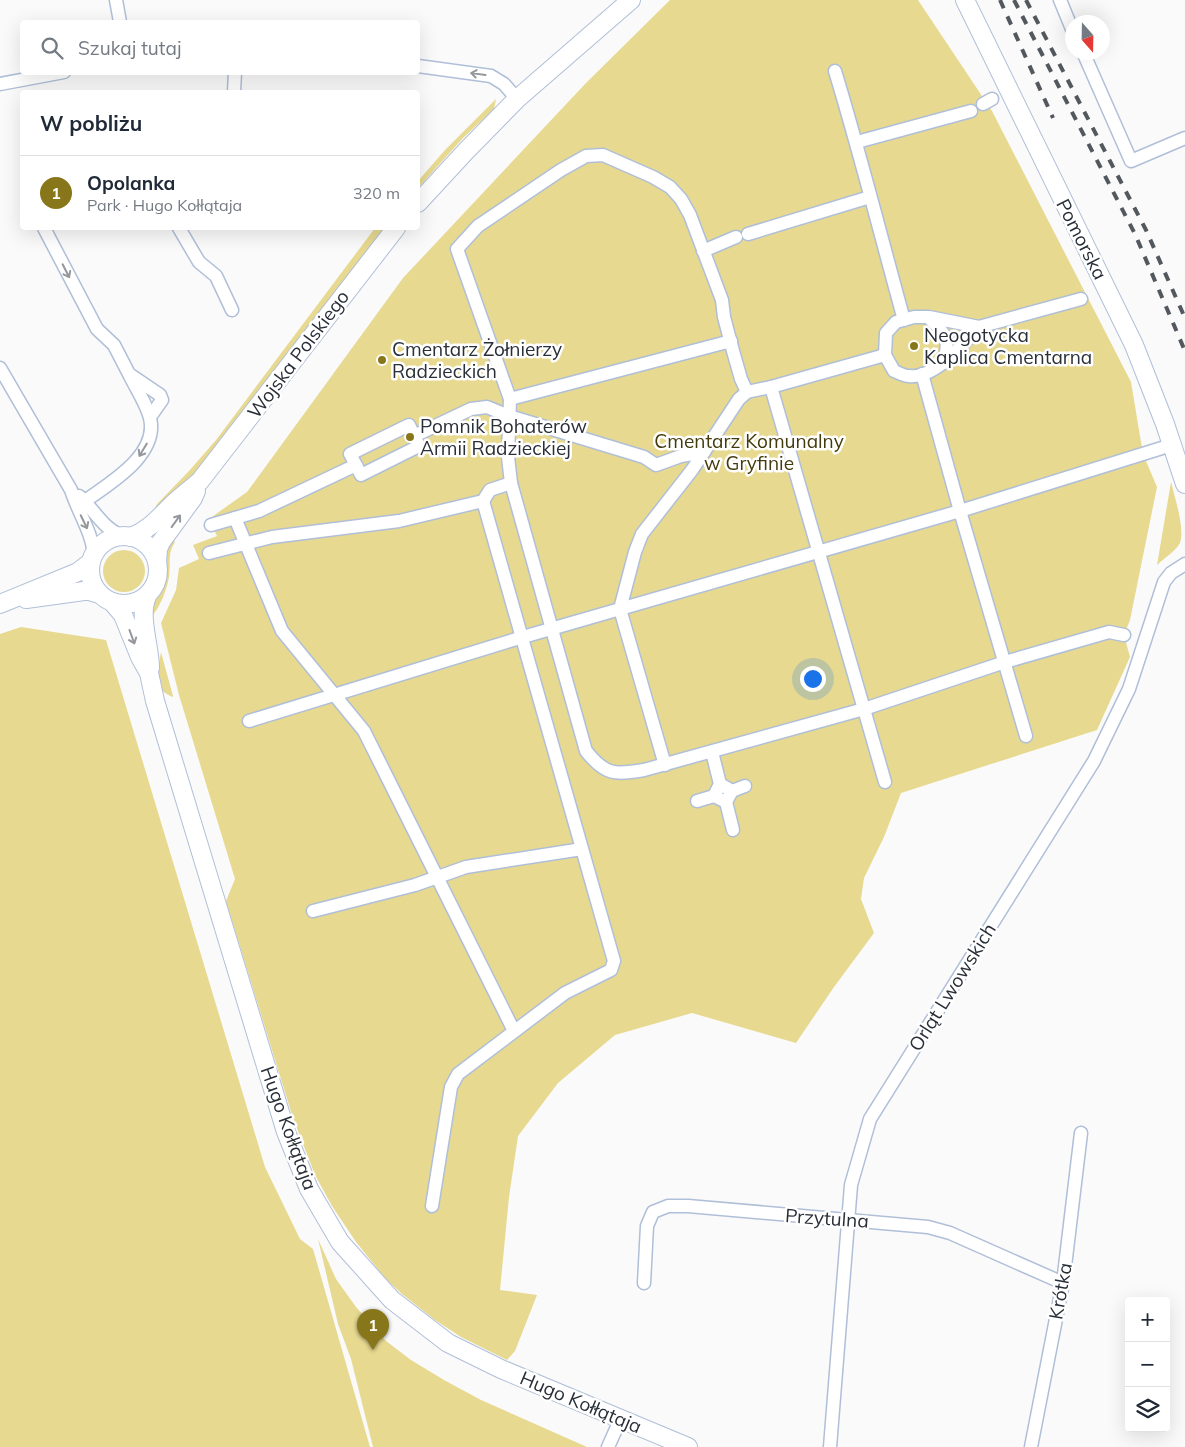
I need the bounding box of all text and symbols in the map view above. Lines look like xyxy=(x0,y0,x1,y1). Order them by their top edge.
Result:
north arrow xyxy=(1065,15,1110,60)
search box xyxy=(20,20,420,75)
icon: search xyxy=(38,34,66,62)
text: Szukaj tutaj xyxy=(78,36,181,60)
one-way arrow xyxy=(470,69,486,79)
text: W pobliżu xyxy=(40,110,142,136)
text: Opolanka xyxy=(87,171,175,195)
text: 1 xyxy=(51,183,61,203)
text: 320 m xyxy=(353,183,400,203)
text: Park · Hugo Kołłątaja xyxy=(87,195,242,215)
street label: Pomorska xyxy=(1051,195,1113,283)
one-way arrow xyxy=(62,263,71,278)
street label: Wojska Polskiego xyxy=(242,285,354,423)
place label: Neogotycka Kaplica Cmentarna xyxy=(924,323,1092,369)
place label: Cmentarz Żołnierzy Radzieckich xyxy=(392,337,562,383)
marker: Neogotycka Kaplica Cmentarna xyxy=(908,340,920,352)
marker: Cmentarz Żołnierzy Radzieckich xyxy=(376,354,388,366)
place label: Pomnik Bohaterów Armii Radzieckiej xyxy=(420,414,587,460)
park label: Cmentarz Komunalny w Gryfinie xyxy=(654,429,844,475)
marker: Pomnik Bohaterów Armii Radzieckiej xyxy=(404,431,416,443)
one-way arrow xyxy=(138,443,149,457)
one-way arrow xyxy=(80,514,89,529)
one-way arrow xyxy=(171,514,181,528)
one-way arrow xyxy=(128,629,137,644)
your location xyxy=(800,666,826,692)
street label: Orląt Lwowskich xyxy=(903,919,1001,1055)
street label: Hugo Kołłątaja xyxy=(256,1063,322,1193)
street label: Przytulna xyxy=(784,1203,870,1233)
street label: Krótka xyxy=(1043,1261,1077,1321)
map controls xyxy=(1125,1297,1170,1432)
button: + xyxy=(1125,1297,1170,1342)
pin: 1 xyxy=(357,1309,389,1350)
button: − xyxy=(1125,1342,1170,1387)
street label: Hugo Kołłątaja xyxy=(517,1366,645,1438)
button: layers xyxy=(1125,1387,1170,1432)

